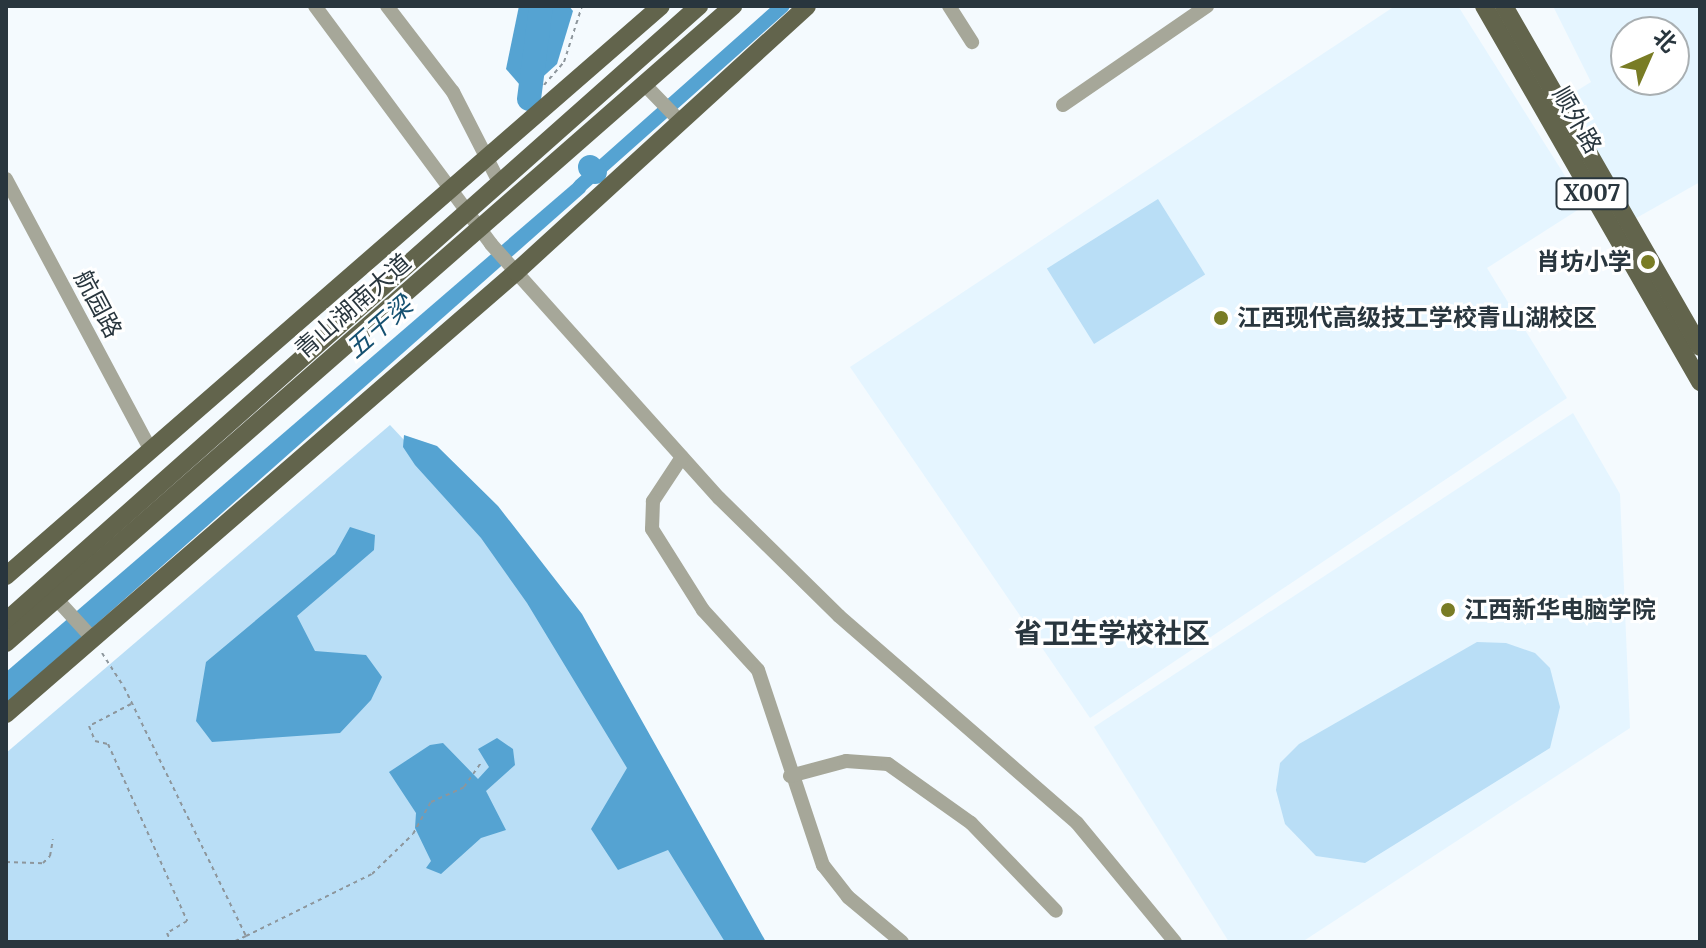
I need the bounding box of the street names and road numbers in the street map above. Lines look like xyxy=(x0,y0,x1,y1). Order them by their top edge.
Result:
street label: 顺外路 xyxy=(1547,82,1607,158)
road number: X007 xyxy=(1554,176,1630,212)
street label: 青山湖南大道 xyxy=(289,248,417,364)
street label: 航园路 xyxy=(68,265,128,343)

